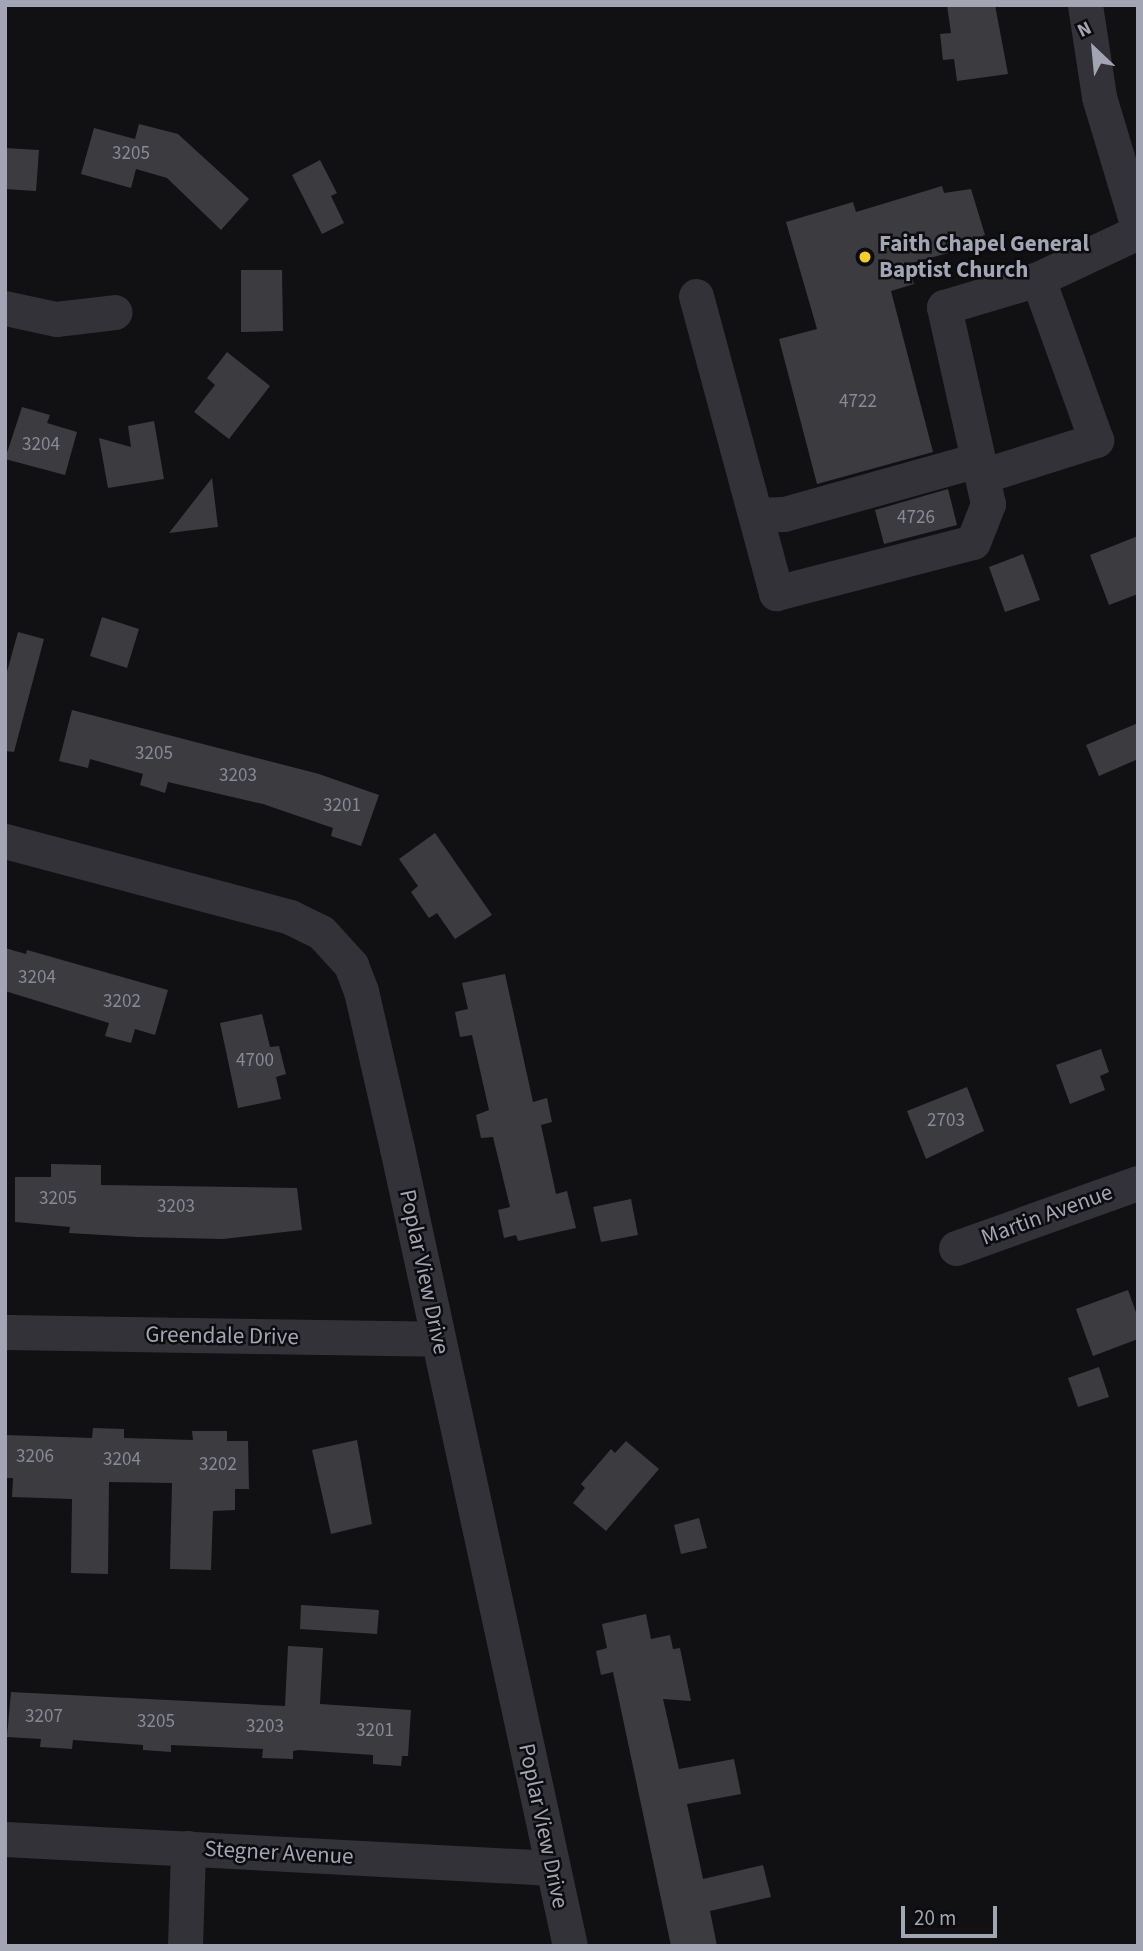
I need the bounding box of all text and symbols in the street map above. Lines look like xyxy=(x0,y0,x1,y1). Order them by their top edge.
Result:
north arrow xyxy=(1059,14,1129,84)
text: N xyxy=(1073,15,1096,45)
house number: 3205 xyxy=(112,143,150,165)
place label: Faith Chapel General Baptist Church xyxy=(879,230,1089,284)
marker: Faith Chapel General Baptist Church xyxy=(857,249,873,265)
house number: 4722 xyxy=(839,391,877,413)
house number: 3204 xyxy=(22,434,60,456)
house number: 4726 xyxy=(897,507,935,529)
house number: 3205 xyxy=(135,743,173,765)
house number: 3203 xyxy=(219,765,257,787)
house number: 3201 xyxy=(323,795,361,817)
house number: 3204 xyxy=(18,967,56,989)
house number: 3202 xyxy=(103,991,141,1013)
house number: 4700 xyxy=(236,1050,274,1072)
house number: 2703 xyxy=(927,1110,965,1132)
street label: Martin Avenue xyxy=(978,1178,1116,1252)
street label: Poplar View Drive xyxy=(393,1187,455,1357)
house number: 3205 xyxy=(39,1188,77,1210)
house number: 3203 xyxy=(157,1196,195,1218)
street label: Greendale Drive xyxy=(145,1321,299,1351)
house number: 3206 xyxy=(16,1446,54,1468)
house number: 3204 xyxy=(103,1449,141,1471)
house number: 3202 xyxy=(199,1454,237,1476)
house number: 3207 xyxy=(25,1706,63,1728)
house number: 3205 xyxy=(137,1711,175,1733)
house number: 3203 xyxy=(246,1716,284,1738)
house number: 3201 xyxy=(356,1720,394,1742)
street label: Poplar View Drive xyxy=(512,1741,574,1911)
street label: Stegner Avenue xyxy=(204,1835,354,1871)
scale bar xyxy=(905,1892,1001,1936)
text: 20 m xyxy=(914,1903,956,1933)

